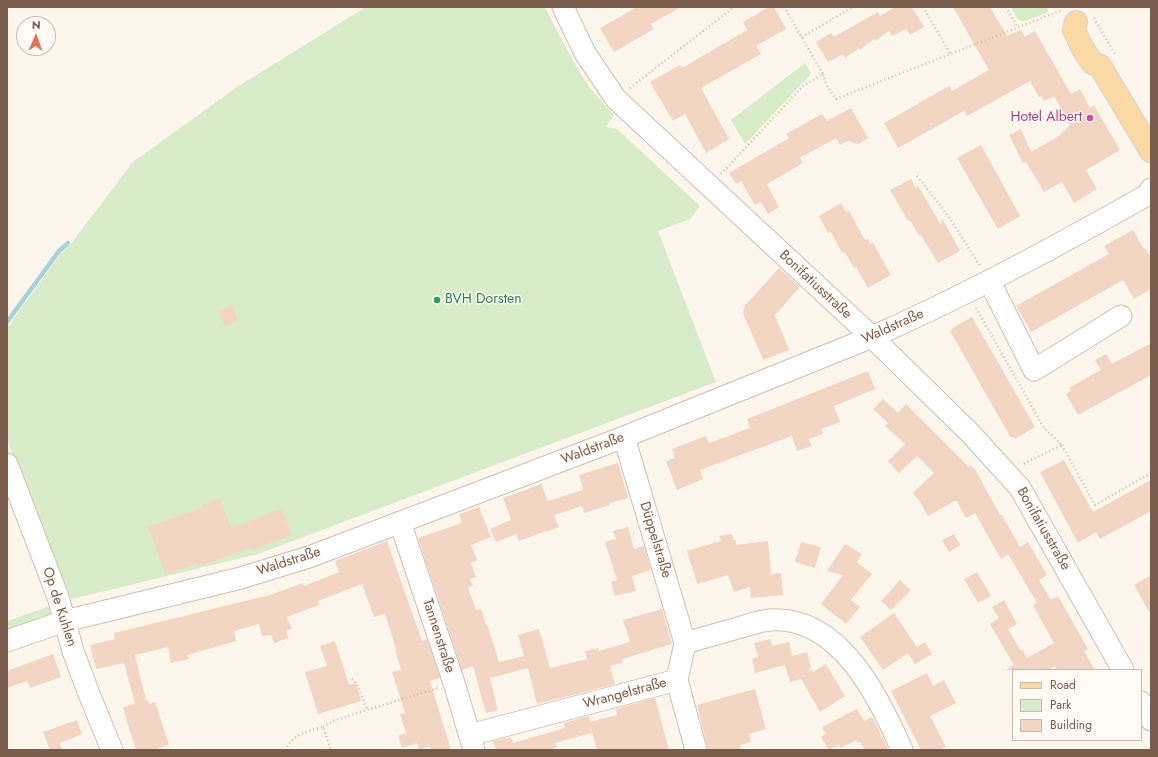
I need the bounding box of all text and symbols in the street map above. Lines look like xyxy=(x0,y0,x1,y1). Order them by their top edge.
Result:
north arrow xyxy=(16,16,56,56)
text: N xyxy=(32,17,41,33)
place label: Hotel Albert xyxy=(1011,110,1082,126)
marker: Hotel Albert xyxy=(1085,113,1095,123)
street label: Bonifatiusstraße xyxy=(775,247,855,323)
place label: BVH Dorsten xyxy=(445,292,522,308)
marker: BVH Dorsten xyxy=(432,295,442,305)
street label: Waldstraße xyxy=(859,306,927,348)
street label: Waldstraße xyxy=(559,429,627,469)
street label: Bonifatiusstraße xyxy=(1013,485,1073,573)
street label: Düppelstraße xyxy=(635,500,675,580)
street label: Waldstraße xyxy=(255,544,323,580)
street label: Op de Kuhlen xyxy=(38,565,80,649)
street label: Tannenstraße xyxy=(418,597,458,675)
legend xyxy=(1012,669,1142,741)
street label: Wrangelstraße xyxy=(581,675,669,713)
text: Road xyxy=(1050,676,1076,694)
text: Park xyxy=(1050,696,1071,714)
text: Building xyxy=(1050,716,1092,734)

